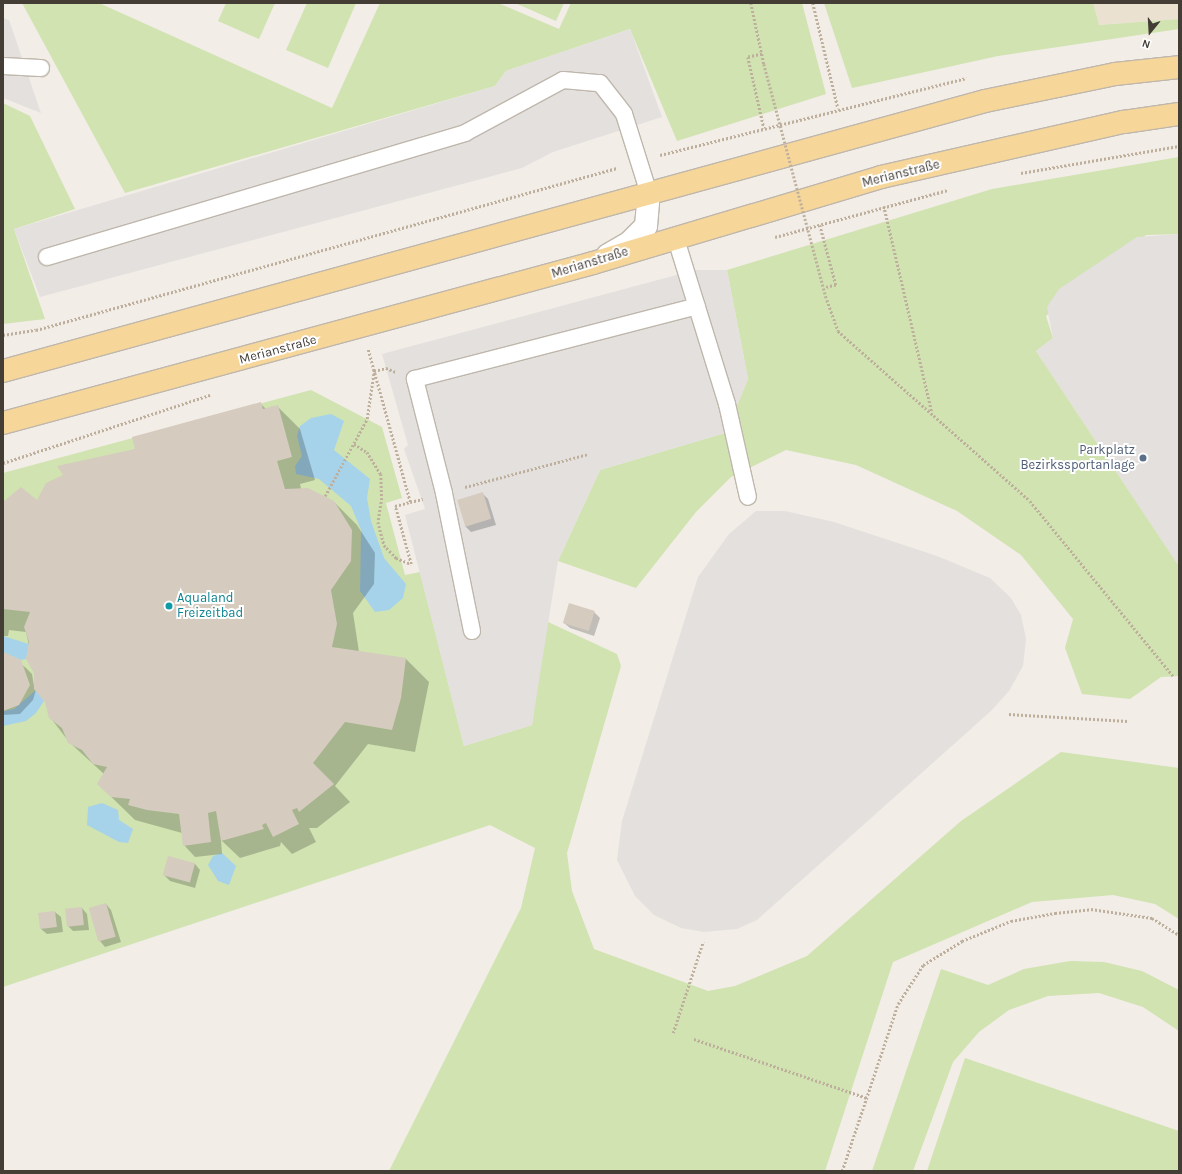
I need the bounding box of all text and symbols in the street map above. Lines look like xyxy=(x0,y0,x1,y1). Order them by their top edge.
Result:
north arrow xyxy=(1130,12,1170,52)
text: N xyxy=(1140,36,1152,51)
street label: Merianstraße xyxy=(861,157,941,191)
street label: Merianstraße xyxy=(550,244,630,282)
street label: Merianstraße xyxy=(238,332,318,368)
place label: Parkplatz Bezirkssportanlage xyxy=(1020,443,1135,474)
marker: Parkplatz Bezirkssportanlage xyxy=(1138,453,1148,463)
place label: Aqualand Freizeitbad xyxy=(177,591,243,622)
marker: Aqualand Freizeitbad xyxy=(164,601,174,611)

